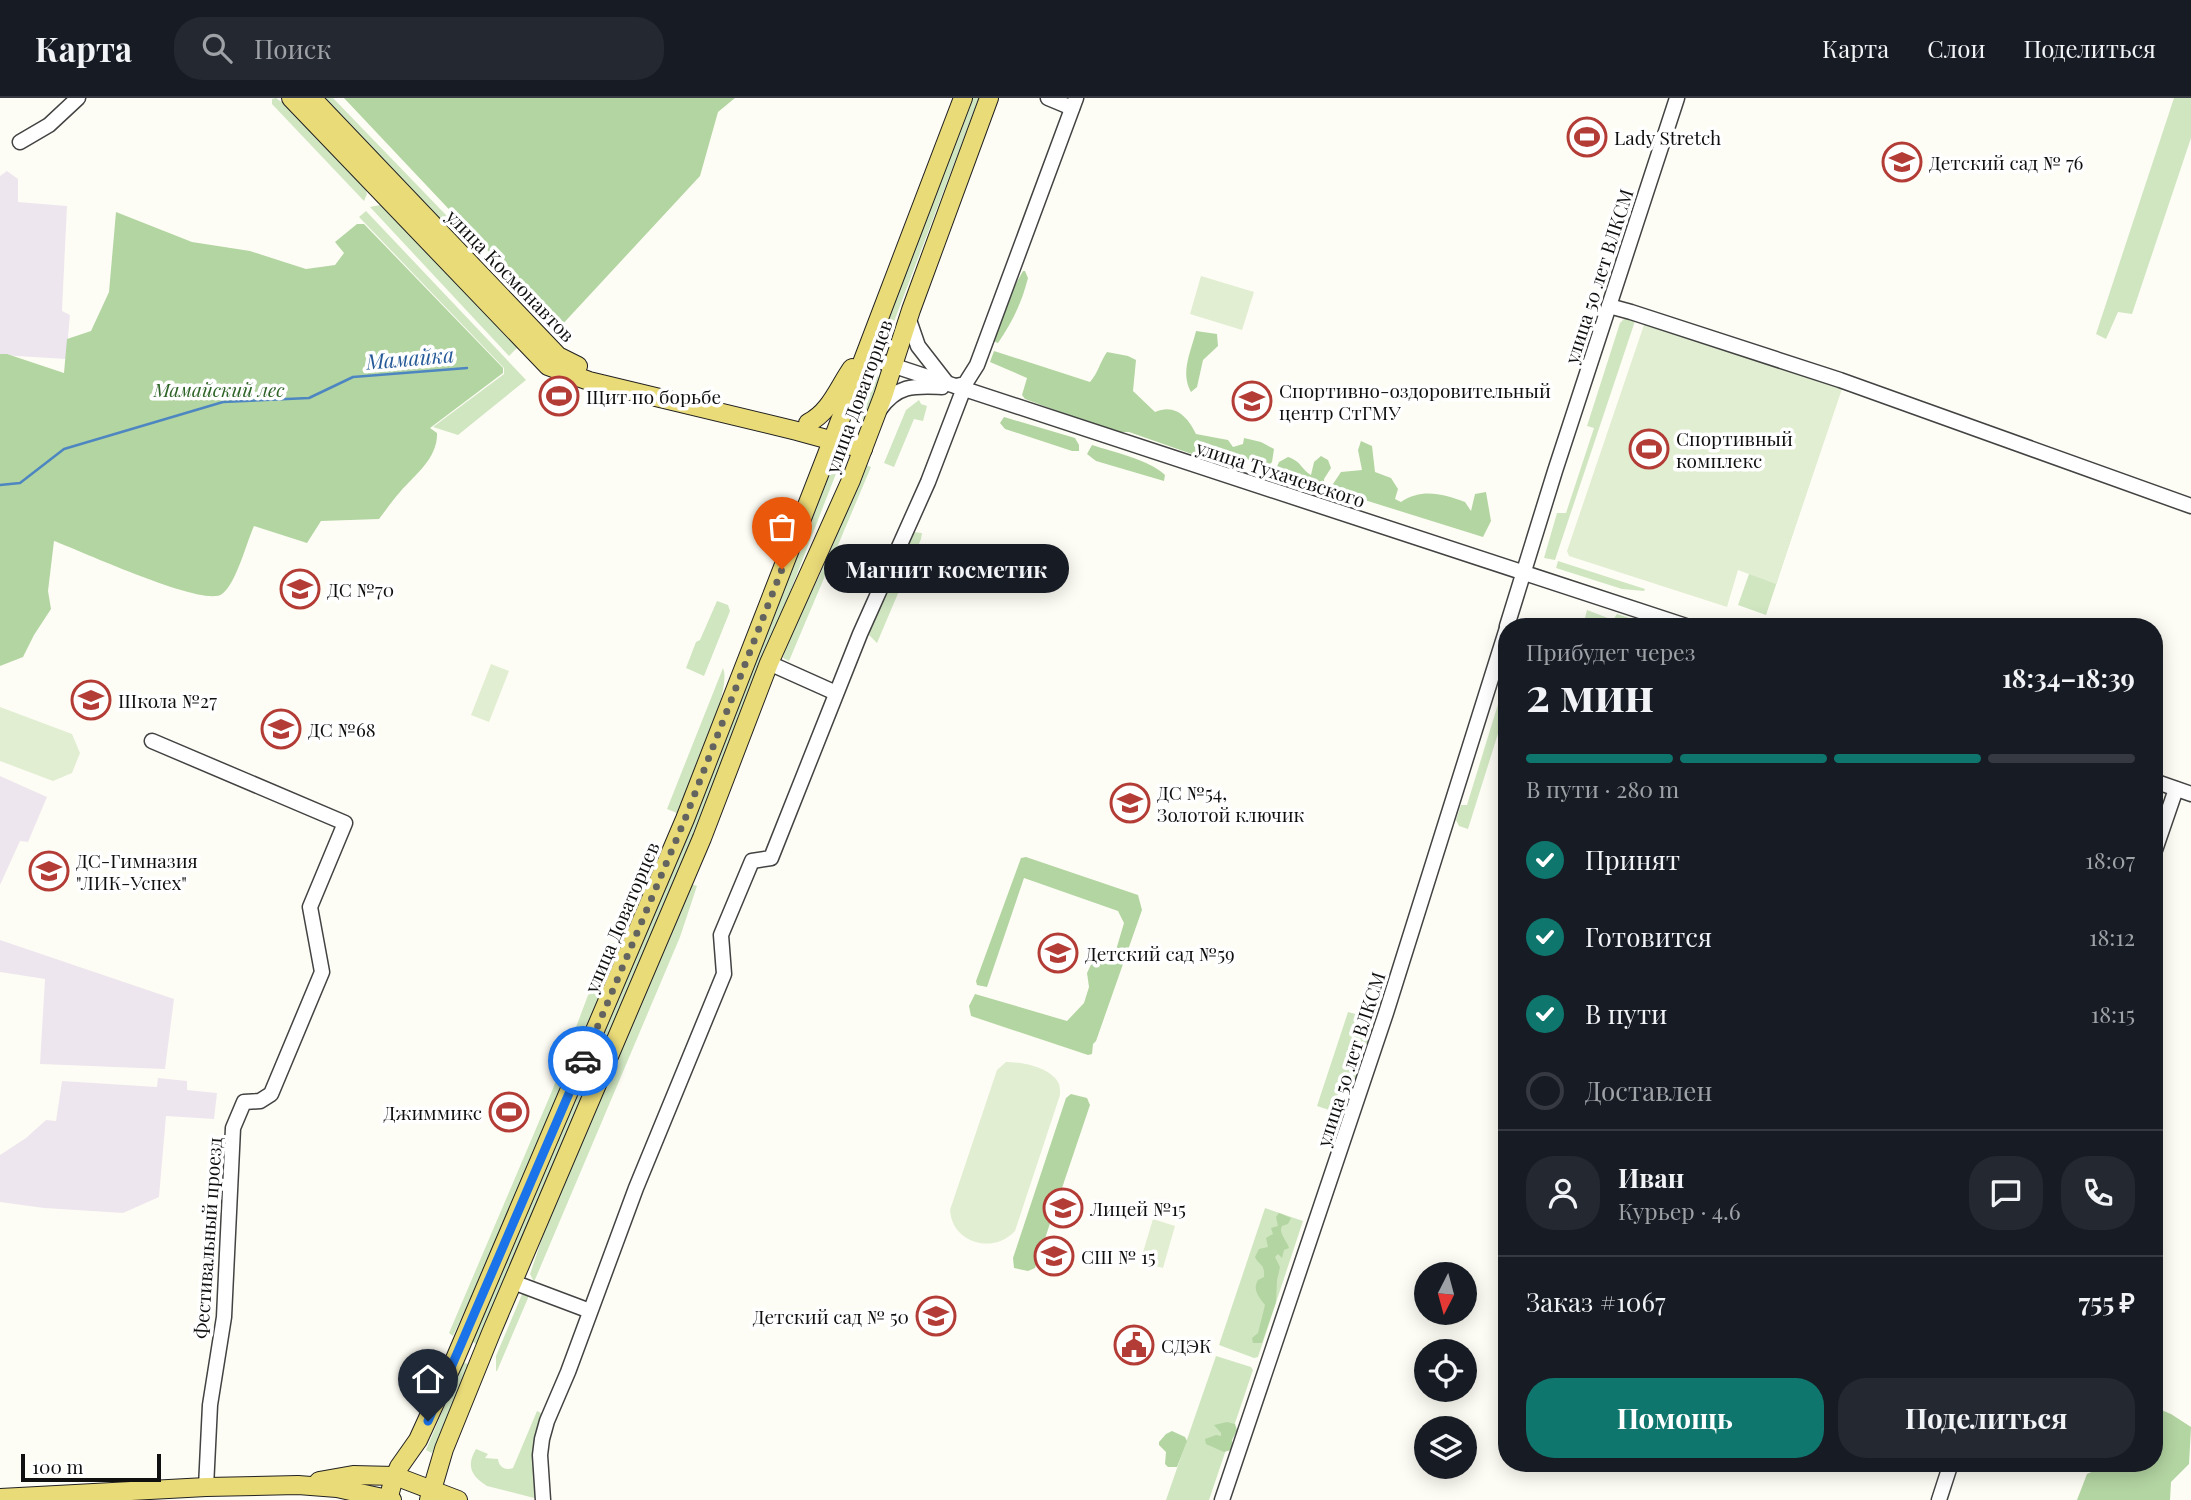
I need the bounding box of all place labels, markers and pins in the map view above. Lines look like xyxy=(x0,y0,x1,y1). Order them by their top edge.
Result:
sports icon: Lady Stretch xyxy=(1566,116,1608,158)
place label: Lady Stretch xyxy=(1614,124,1721,150)
school or university icon: Детский сад № 76 xyxy=(1881,141,1923,183)
place label: Детский сад № 76 xyxy=(1929,149,2084,175)
sports icon: Щит по борьбе xyxy=(538,375,580,417)
place label: Спортивно-оздоровительный центр СтГМУ xyxy=(1279,377,1551,425)
school or university icon: Спортивно-оздоровительный центр СтГМУ xyxy=(1231,380,1273,422)
place label: Щит по борьбе xyxy=(586,383,721,409)
place label: Спортивный комплекс xyxy=(1676,425,1793,473)
sports icon: Спортивный комплекс xyxy=(1628,428,1670,470)
pin xyxy=(752,497,812,569)
callout: Магнит косметик xyxy=(824,545,1069,594)
school or university icon: ДС №70 xyxy=(279,568,321,610)
place label: ДС №70 xyxy=(327,576,394,602)
school or university icon: Школа №27 xyxy=(70,679,112,721)
place label: Школа №27 xyxy=(118,687,217,713)
school or university icon: ДС №68 xyxy=(260,708,302,750)
place label: ДС №68 xyxy=(308,716,376,742)
place label: ДС №54, Золотой ключик xyxy=(1157,779,1305,827)
school or university icon: ДС №54, Золотой ключик xyxy=(1109,782,1151,824)
place label: ДС-Гимназия "ЛИК-Успех" xyxy=(76,847,198,895)
school or university icon: ДС-Гимназия "ЛИК-Успех" xyxy=(28,850,70,892)
school or university icon: Детский сад №59 xyxy=(1037,932,1079,974)
place label: Детский сад №59 xyxy=(1085,940,1235,966)
sports icon: Джиммикс xyxy=(488,1091,530,1133)
place label: Джиммикс xyxy=(383,1099,482,1125)
school or university icon: Лицей №15 xyxy=(1042,1187,1084,1229)
place label: Лицей №15 xyxy=(1089,1195,1186,1221)
school or university icon: СШ № 15 xyxy=(1033,1235,1075,1277)
place label: СШ № 15 xyxy=(1081,1243,1156,1269)
school or university icon: Детский сад № 50 xyxy=(915,1295,957,1337)
place label: Детский сад № 50 xyxy=(753,1303,909,1329)
public building icon: СДЭК xyxy=(1113,1324,1155,1366)
place label: СДЭК xyxy=(1161,1332,1212,1358)
pin xyxy=(398,1349,458,1421)

